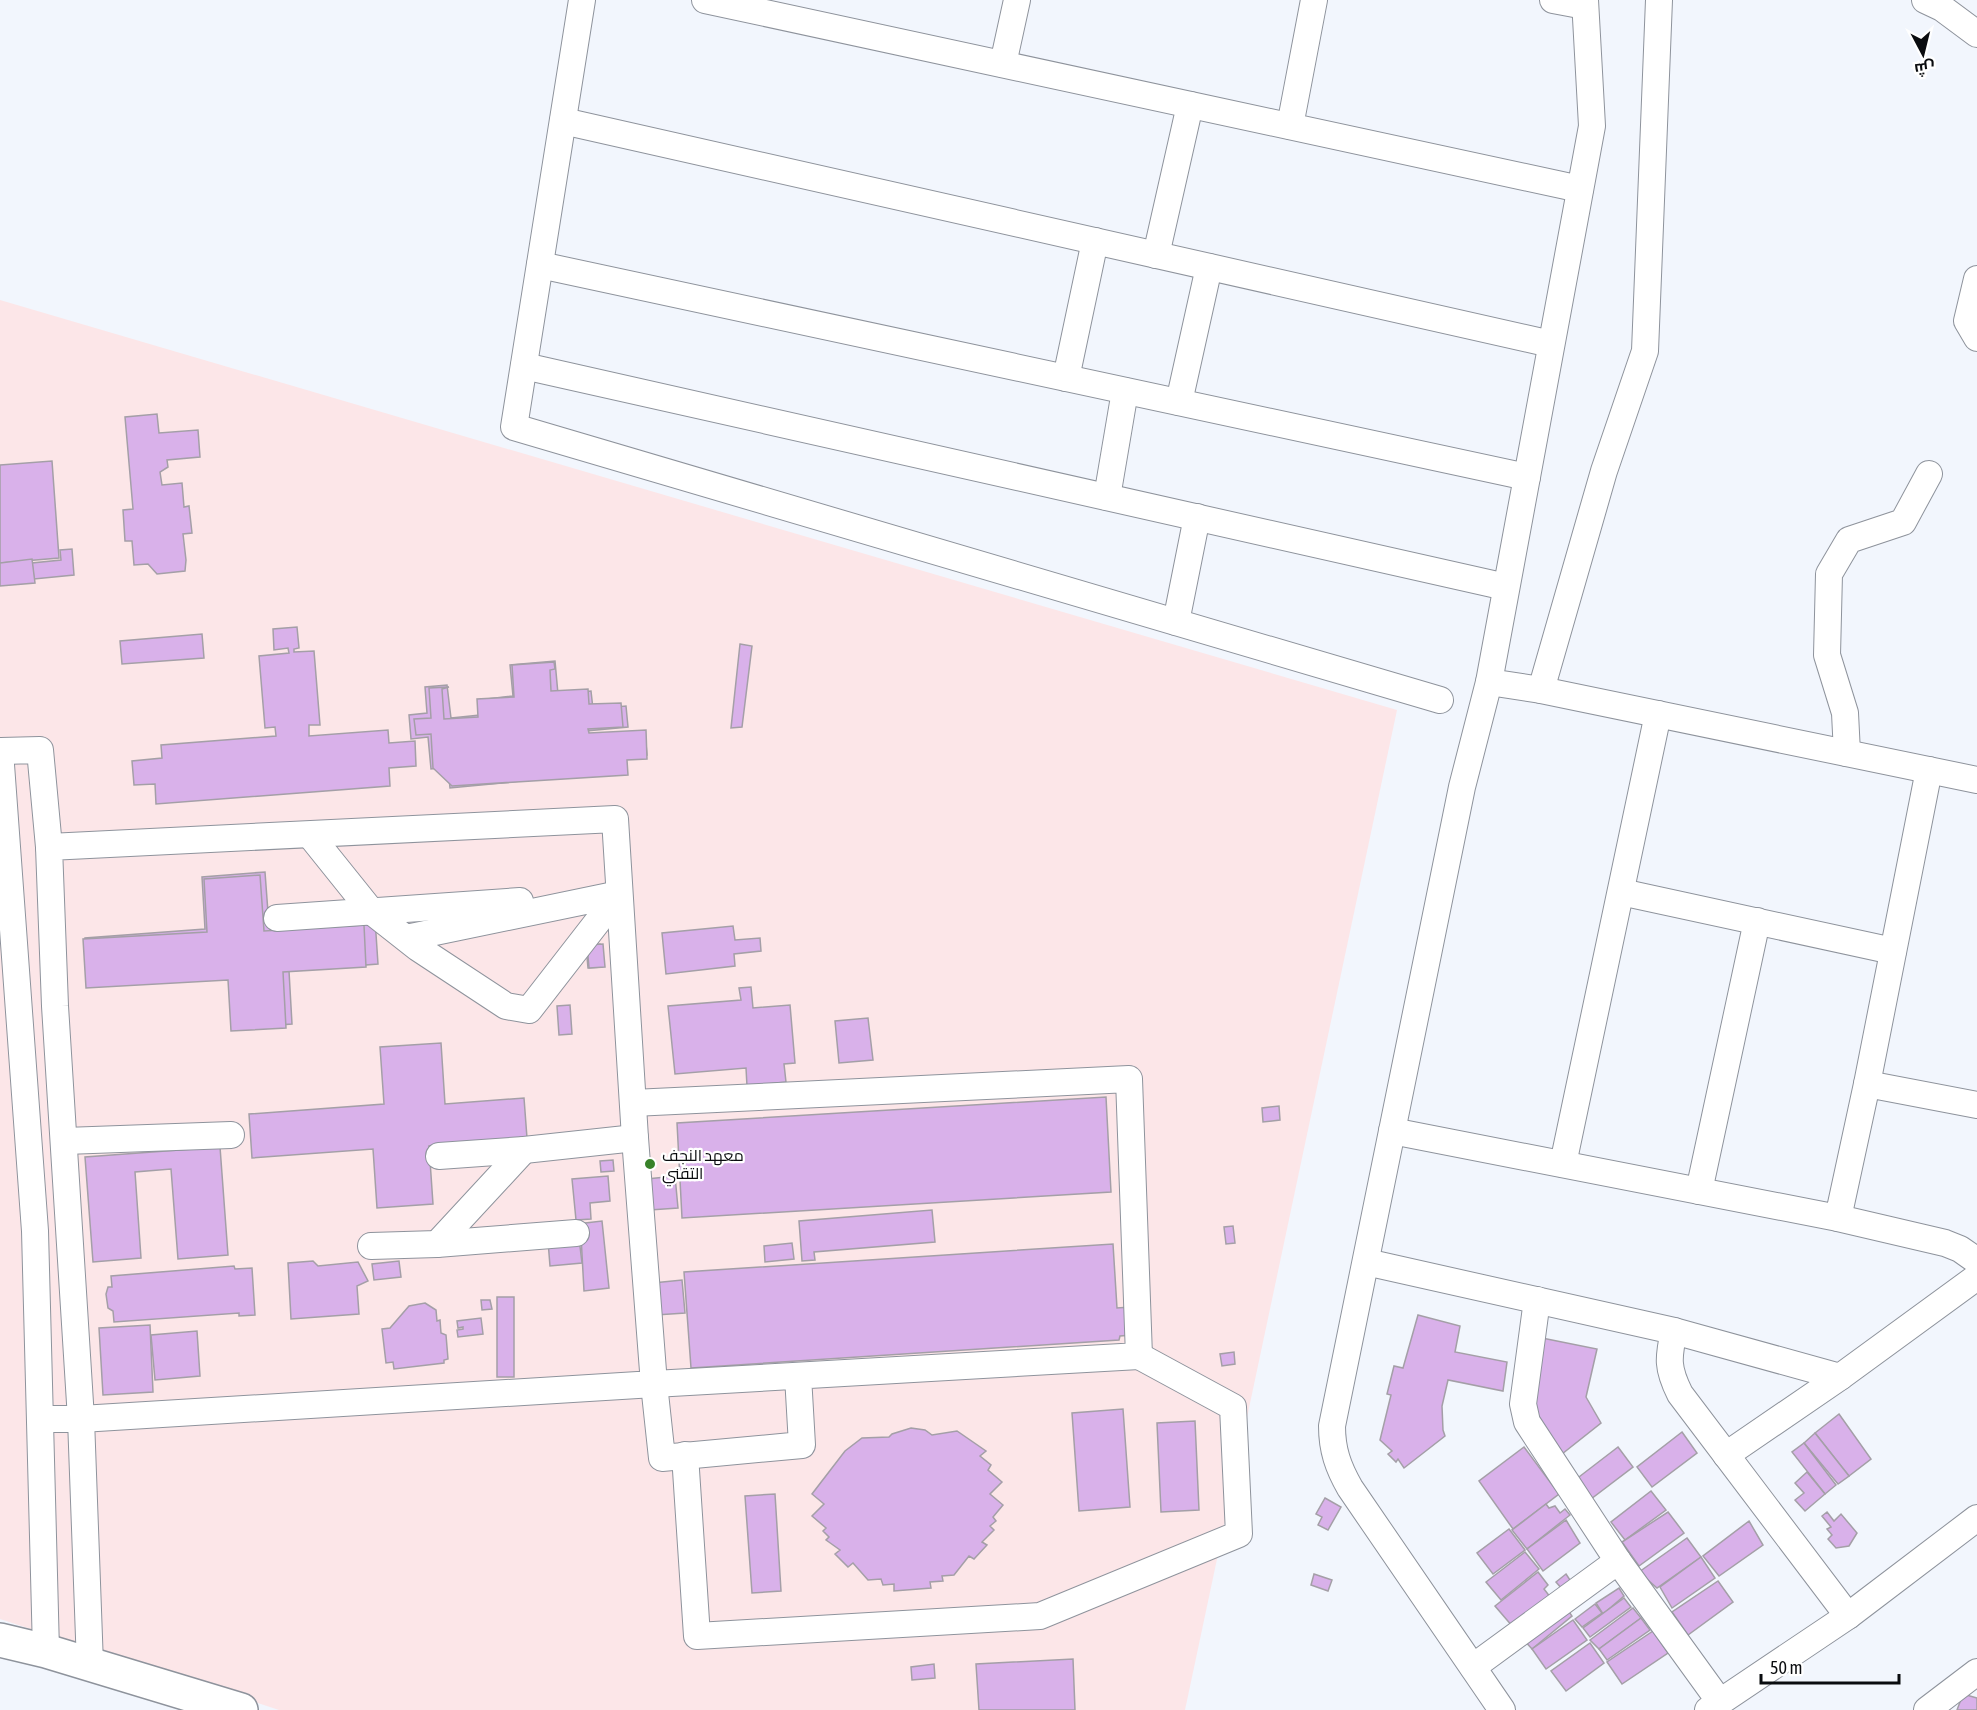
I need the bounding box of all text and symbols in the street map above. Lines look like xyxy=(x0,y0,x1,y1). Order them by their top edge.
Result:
north arrow xyxy=(1893,24,1953,84)
text: ش xyxy=(1913,58,1936,79)
place label: معهد النجف التقني xyxy=(662,1146,744,1187)
marker: معهد النجف التقني xyxy=(643,1157,657,1171)
scale bar xyxy=(1761,1647,1899,1685)
text: 50 m xyxy=(1770,1657,1802,1678)

